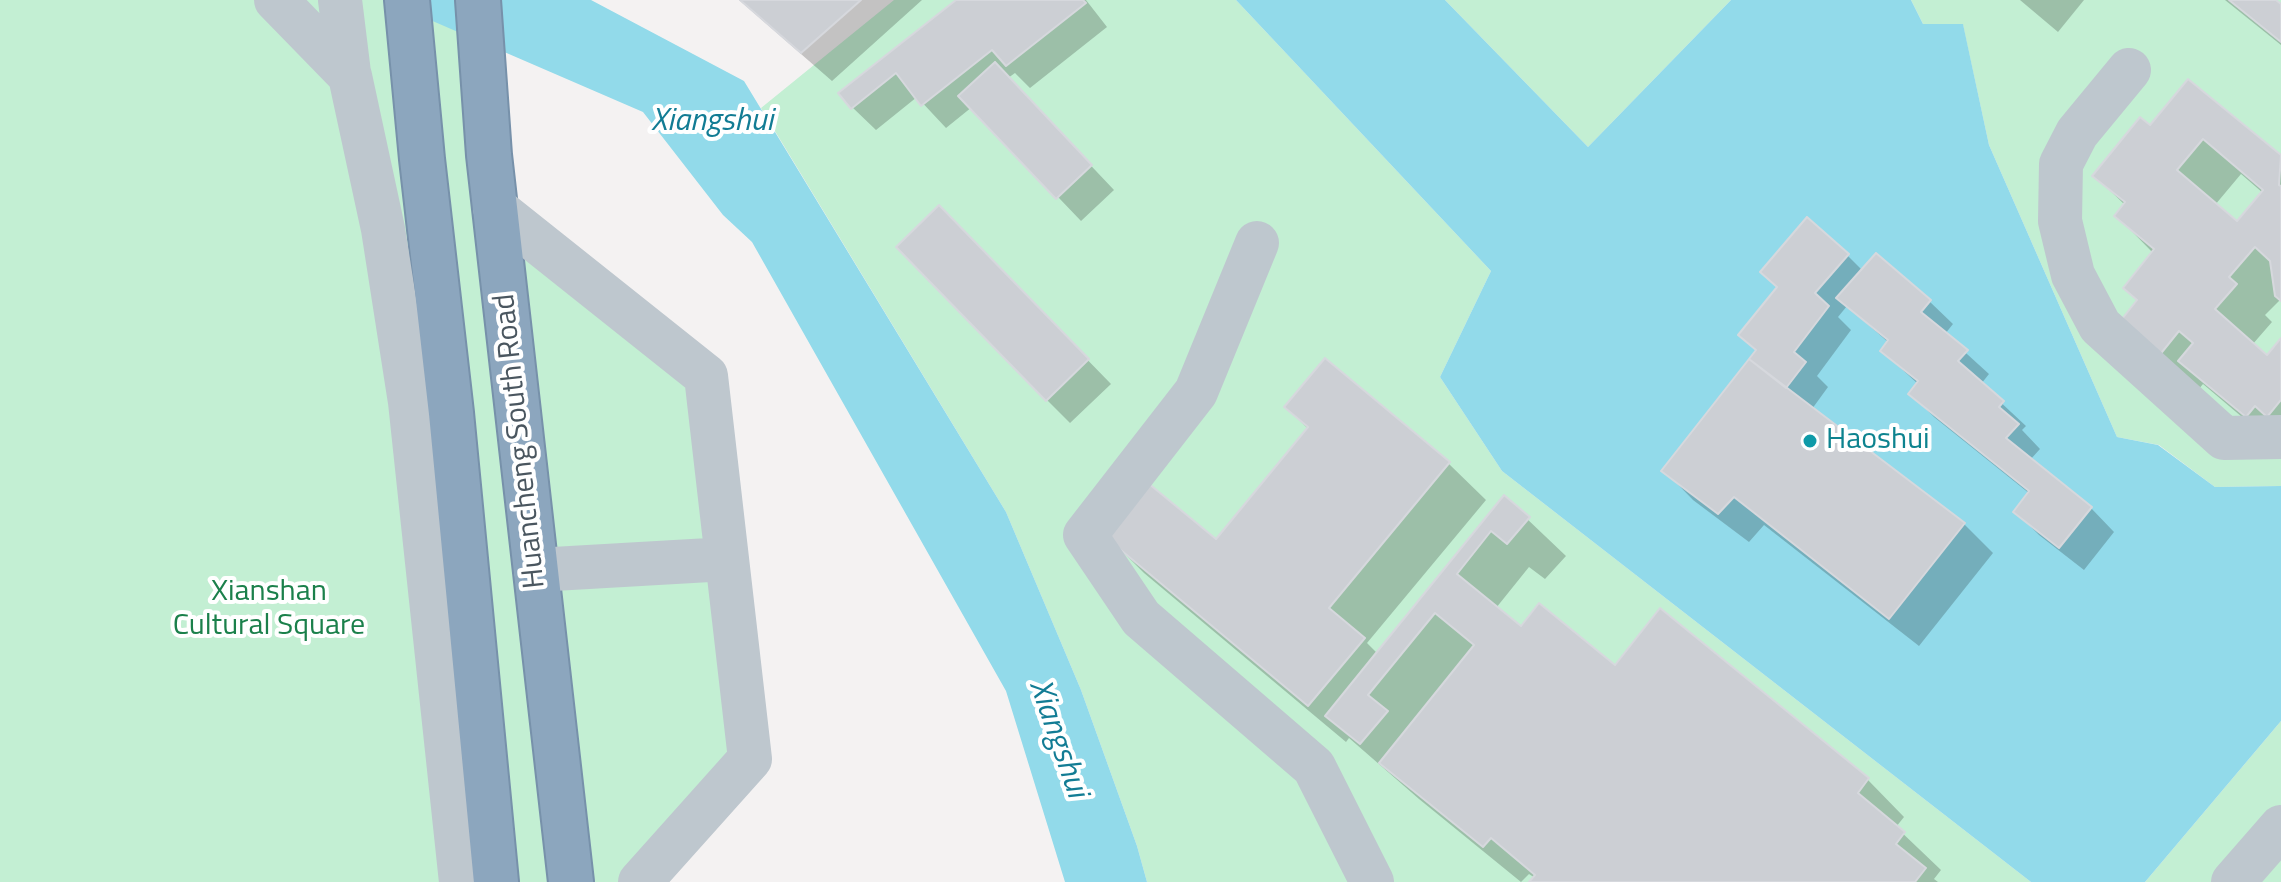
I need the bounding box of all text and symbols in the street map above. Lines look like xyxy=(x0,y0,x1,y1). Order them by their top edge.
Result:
water label: Xiangshui xyxy=(651,103,773,141)
street label: Huancheng South Road xyxy=(488,292,554,590)
place label: Haoshui xyxy=(1826,423,1930,459)
marker: Haoshui xyxy=(1801,432,1819,450)
park label: Xianshan Cultural Square xyxy=(173,575,365,646)
water label: Xiangshui xyxy=(1019,675,1095,803)

